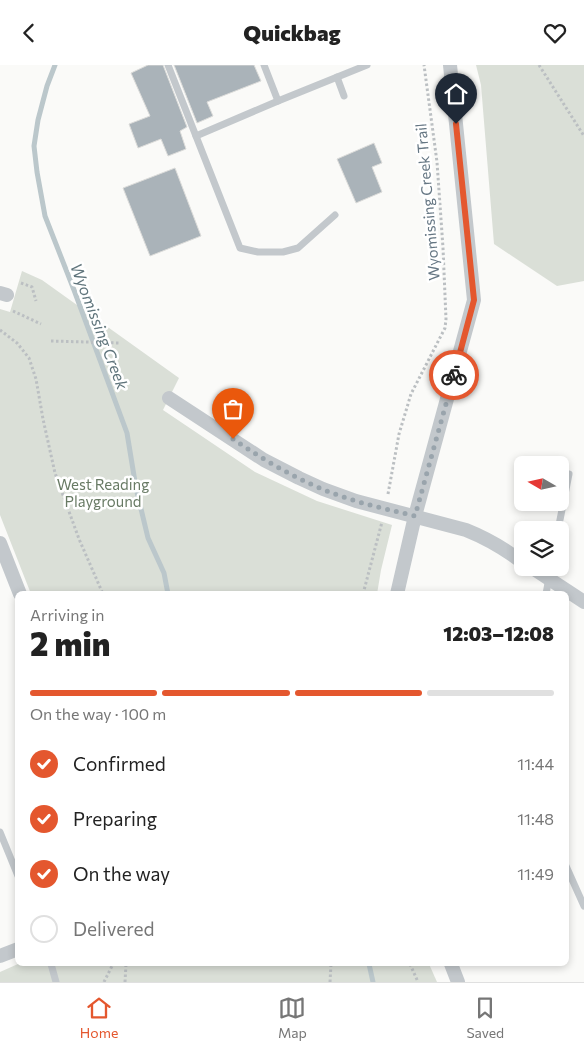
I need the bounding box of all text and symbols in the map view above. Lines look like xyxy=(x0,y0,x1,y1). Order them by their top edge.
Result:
icon: back xyxy=(15,19,43,47)
text: Quickbag xyxy=(243,19,341,46)
icon: heart xyxy=(541,19,569,47)
pin xyxy=(435,73,477,124)
icon: home xyxy=(442,80,470,108)
street label: Wyomissing Creek Trail xyxy=(411,123,443,281)
water label: Wyomissing Creek xyxy=(67,260,133,392)
courier xyxy=(429,350,479,400)
icon: bike xyxy=(440,361,468,389)
pin xyxy=(212,388,254,439)
icon: bag xyxy=(219,395,247,423)
north arrow xyxy=(514,456,569,511)
map controls xyxy=(514,456,569,576)
park label: West Reading Playground xyxy=(57,475,149,510)
button: layers xyxy=(514,521,569,576)
text: Arriving in xyxy=(30,605,104,624)
text: 12:03–12:08 xyxy=(443,622,554,645)
text: 2 min xyxy=(30,623,110,663)
text: On the way · 100 m xyxy=(30,704,166,723)
icon: check xyxy=(30,750,58,778)
text: Confirmed xyxy=(73,752,166,775)
text: 11:44 xyxy=(517,754,554,773)
icon: check xyxy=(30,805,58,833)
text: Preparing xyxy=(73,807,157,830)
text: 11:48 xyxy=(517,809,554,828)
icon: check xyxy=(30,860,58,888)
text: On the way xyxy=(73,862,170,885)
text: 11:49 xyxy=(517,864,554,883)
text: Delivered xyxy=(73,917,154,940)
tab: Home xyxy=(80,994,118,1041)
tab: Map xyxy=(278,994,307,1041)
tab: Saved xyxy=(466,994,504,1041)

